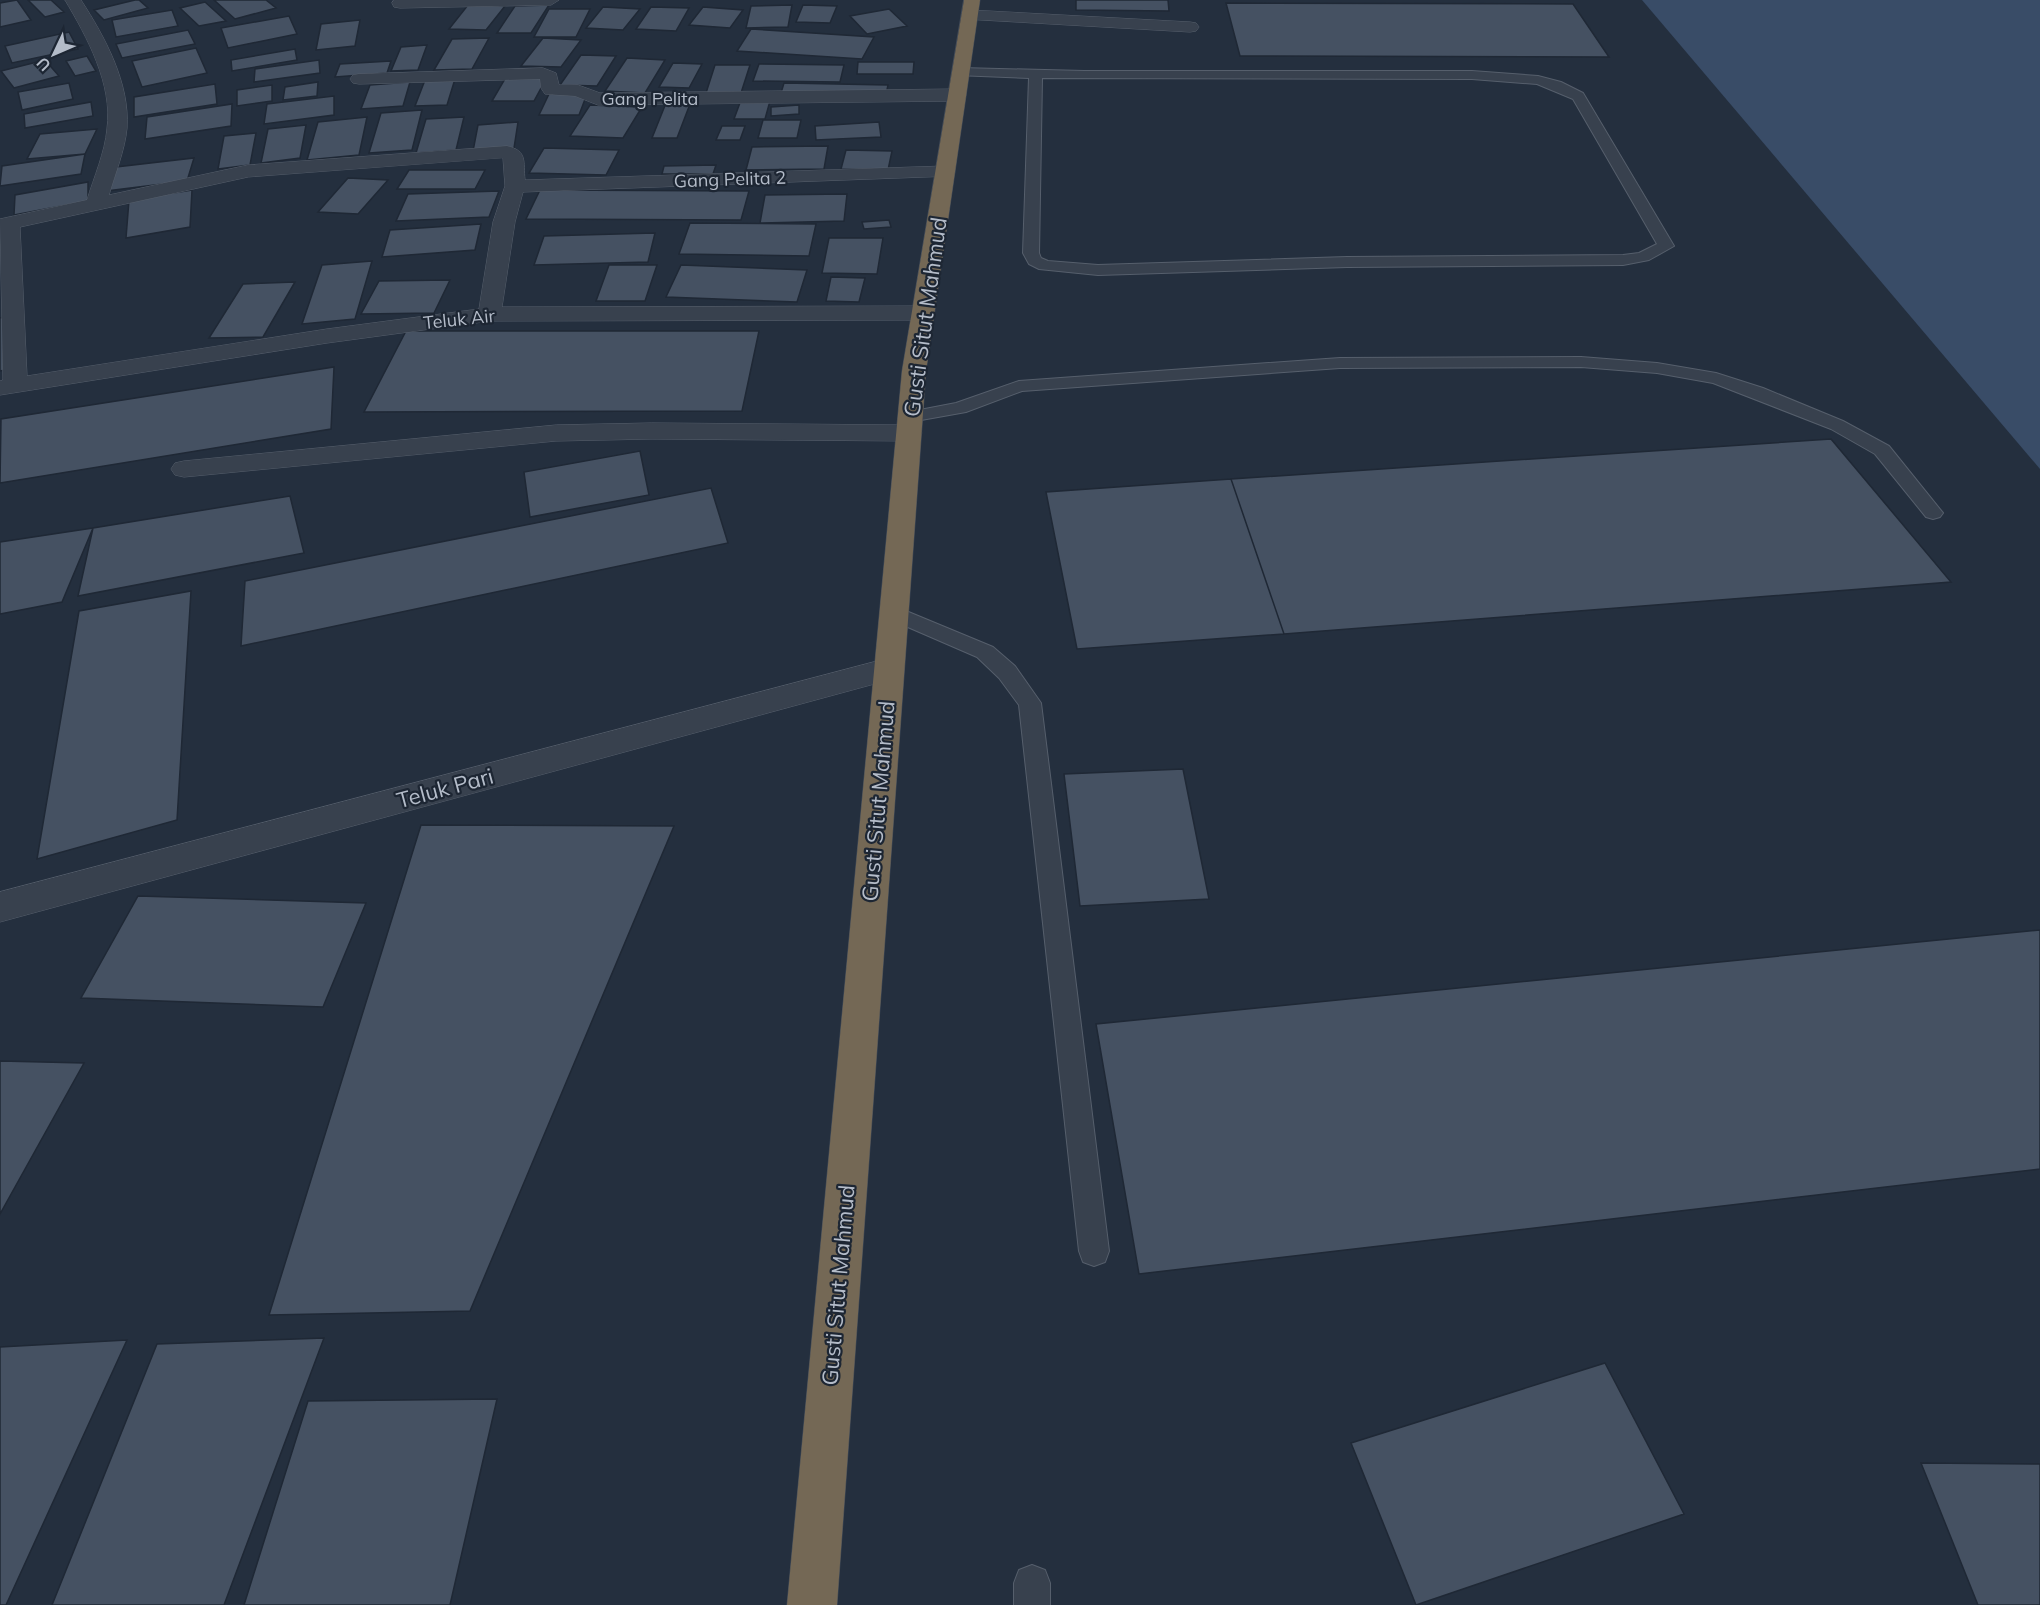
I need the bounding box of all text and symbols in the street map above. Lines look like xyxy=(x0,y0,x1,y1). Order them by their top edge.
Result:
north arrow xyxy=(24,24,84,84)
text: U xyxy=(32,53,55,76)
street label: Gang Pelita xyxy=(602,87,698,110)
street label: Gang Pelita 2 xyxy=(673,166,787,192)
street label: Gusti Situt Mahmud xyxy=(897,215,953,419)
street label: Teluk Air xyxy=(422,304,496,334)
street label: Gusti Situt Mahmud xyxy=(855,700,901,902)
street label: Teluk Pari xyxy=(394,762,496,814)
street label: Gusti Situt Mahmud xyxy=(815,1184,861,1386)

